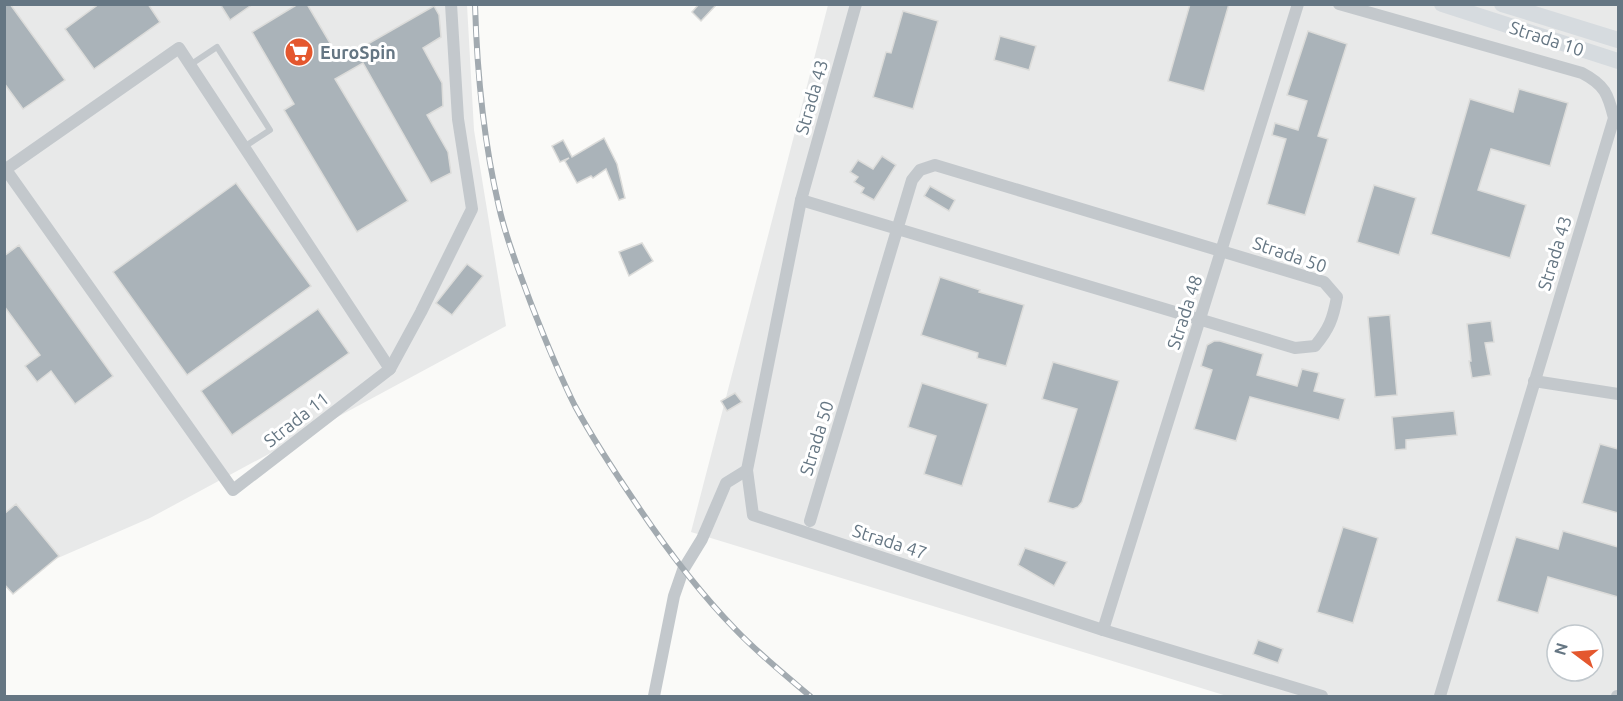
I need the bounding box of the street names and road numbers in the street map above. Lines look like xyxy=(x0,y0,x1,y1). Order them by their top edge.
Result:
street label: Strada 10 xyxy=(1507,17,1587,59)
street label: Strada 43 xyxy=(791,57,831,137)
street label: Strada 43 xyxy=(1533,213,1575,293)
street label: Strada 50 xyxy=(1250,232,1330,276)
street label: Strada 48 xyxy=(1163,272,1205,352)
street label: Strada 11 xyxy=(260,387,332,451)
street label: Strada 50 xyxy=(795,398,837,478)
street label: Strada 47 xyxy=(850,520,930,562)

